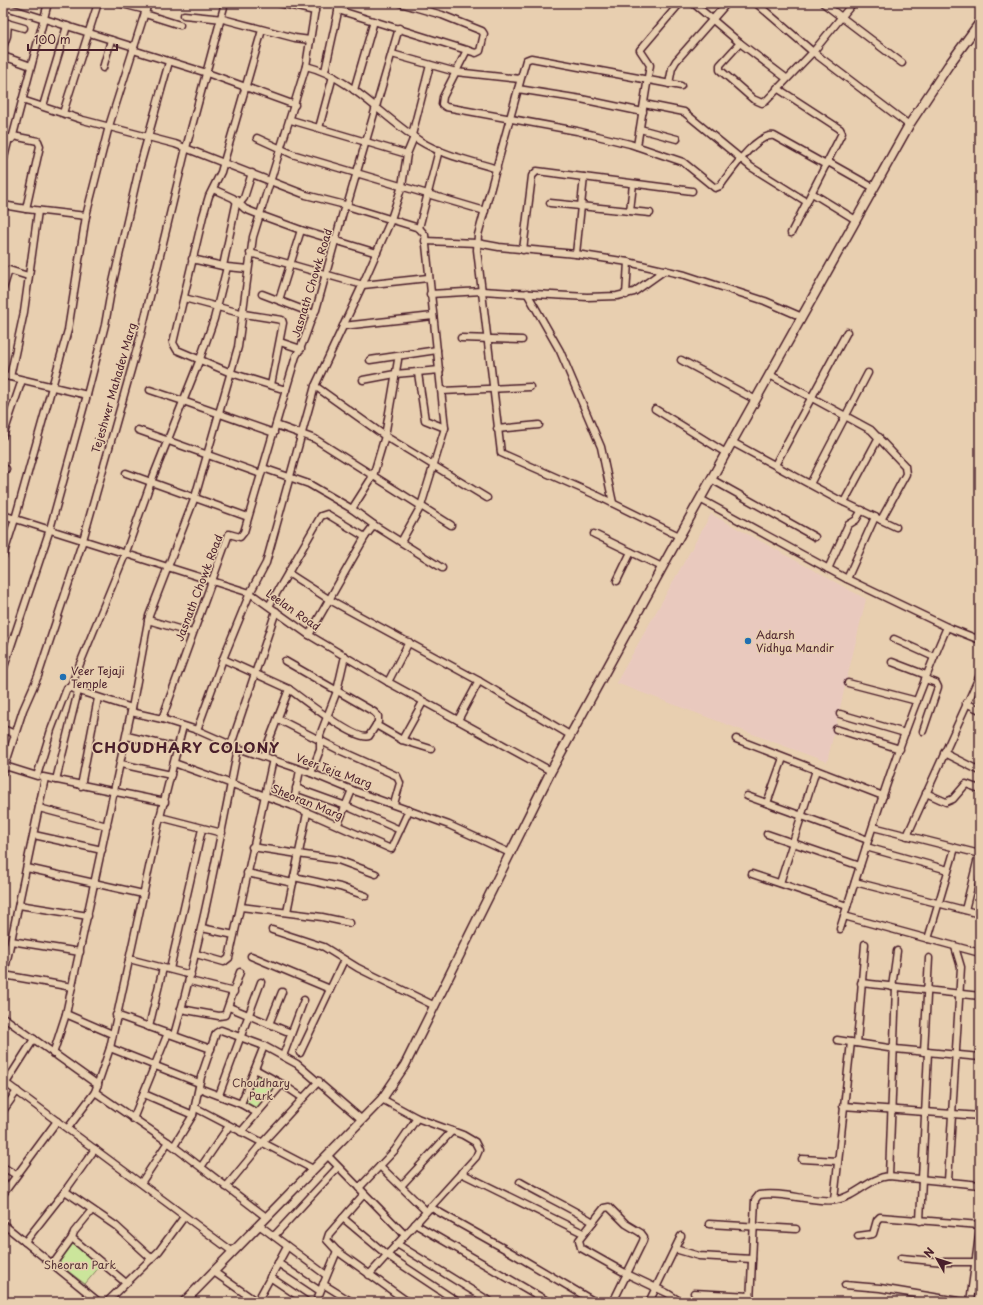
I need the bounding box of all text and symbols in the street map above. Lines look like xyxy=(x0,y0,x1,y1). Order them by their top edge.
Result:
scale bar xyxy=(28,26,117,52)
text: 100 m xyxy=(34,30,71,48)
street label: Jasnath Chowk Road xyxy=(287,226,336,340)
street label: Tejeshwer Mahadev Marg xyxy=(87,321,140,455)
street label: Jasnath Chowk Road xyxy=(170,532,227,644)
street label: Leelan Road xyxy=(263,585,324,635)
place label: Adarsh Vidhya Mandir xyxy=(756,626,835,656)
marker: Adarsh Vidhya Mandir xyxy=(743,636,753,646)
place label: Veer Tejaji Temple xyxy=(71,662,125,692)
marker: Veer Tejaji Temple xyxy=(58,672,68,682)
district label: CHOUDHARY COLONY xyxy=(92,735,280,758)
street label: Veer Teja Marg xyxy=(294,749,375,792)
street label: Sheoran Marg xyxy=(269,779,346,824)
park label: Choudhary Park xyxy=(232,1074,290,1104)
north arrow xyxy=(917,1239,957,1279)
text: N xyxy=(919,1243,938,1261)
park label: Sheoran Park xyxy=(44,1256,116,1273)

